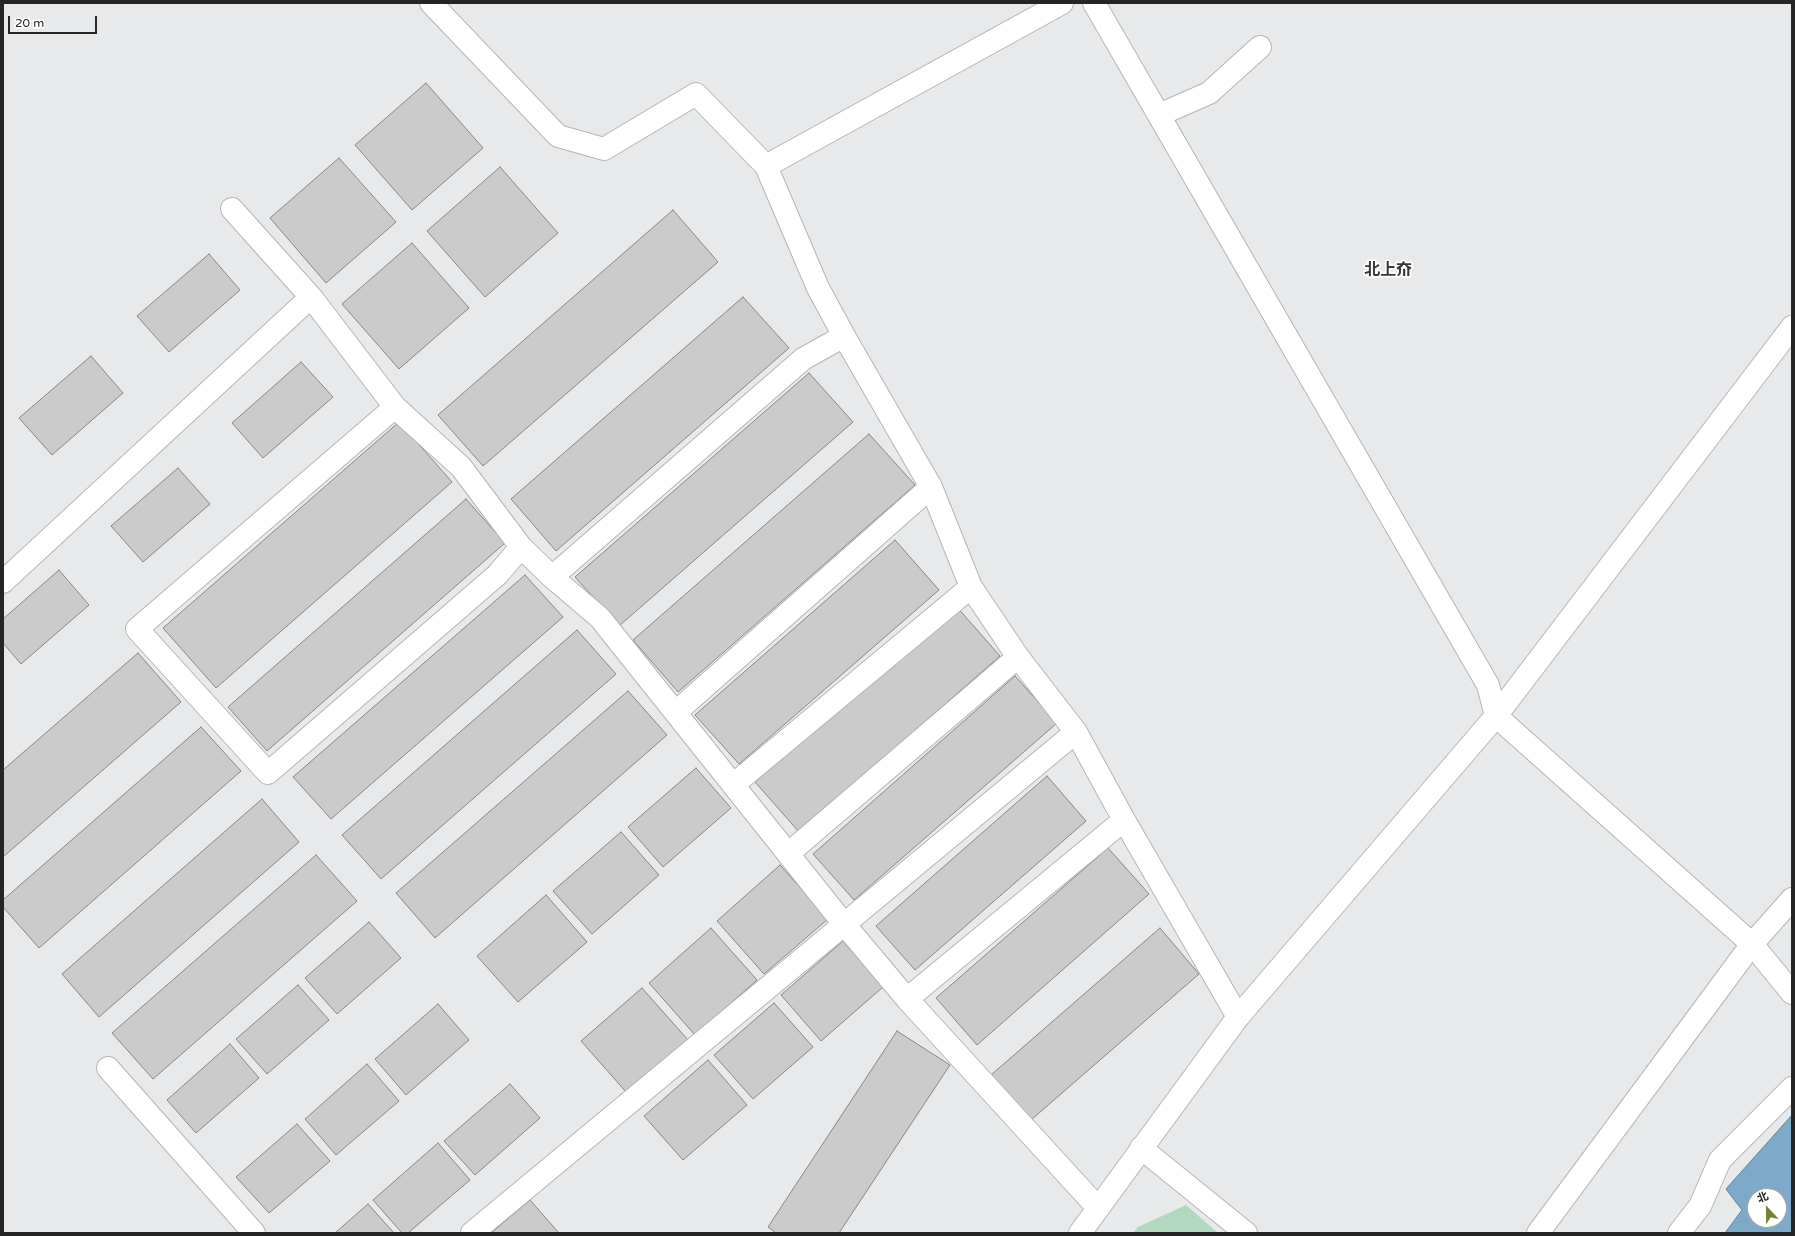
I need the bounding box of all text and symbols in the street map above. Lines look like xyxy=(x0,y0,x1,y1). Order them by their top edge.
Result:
scale bar xyxy=(10,8,99,34)
text: 20 m xyxy=(15,16,44,30)
district label: 北上夼 xyxy=(1364,261,1412,281)
north arrow xyxy=(1747,1188,1787,1228)
text: 北 xyxy=(1755,1189,1770,1205)

